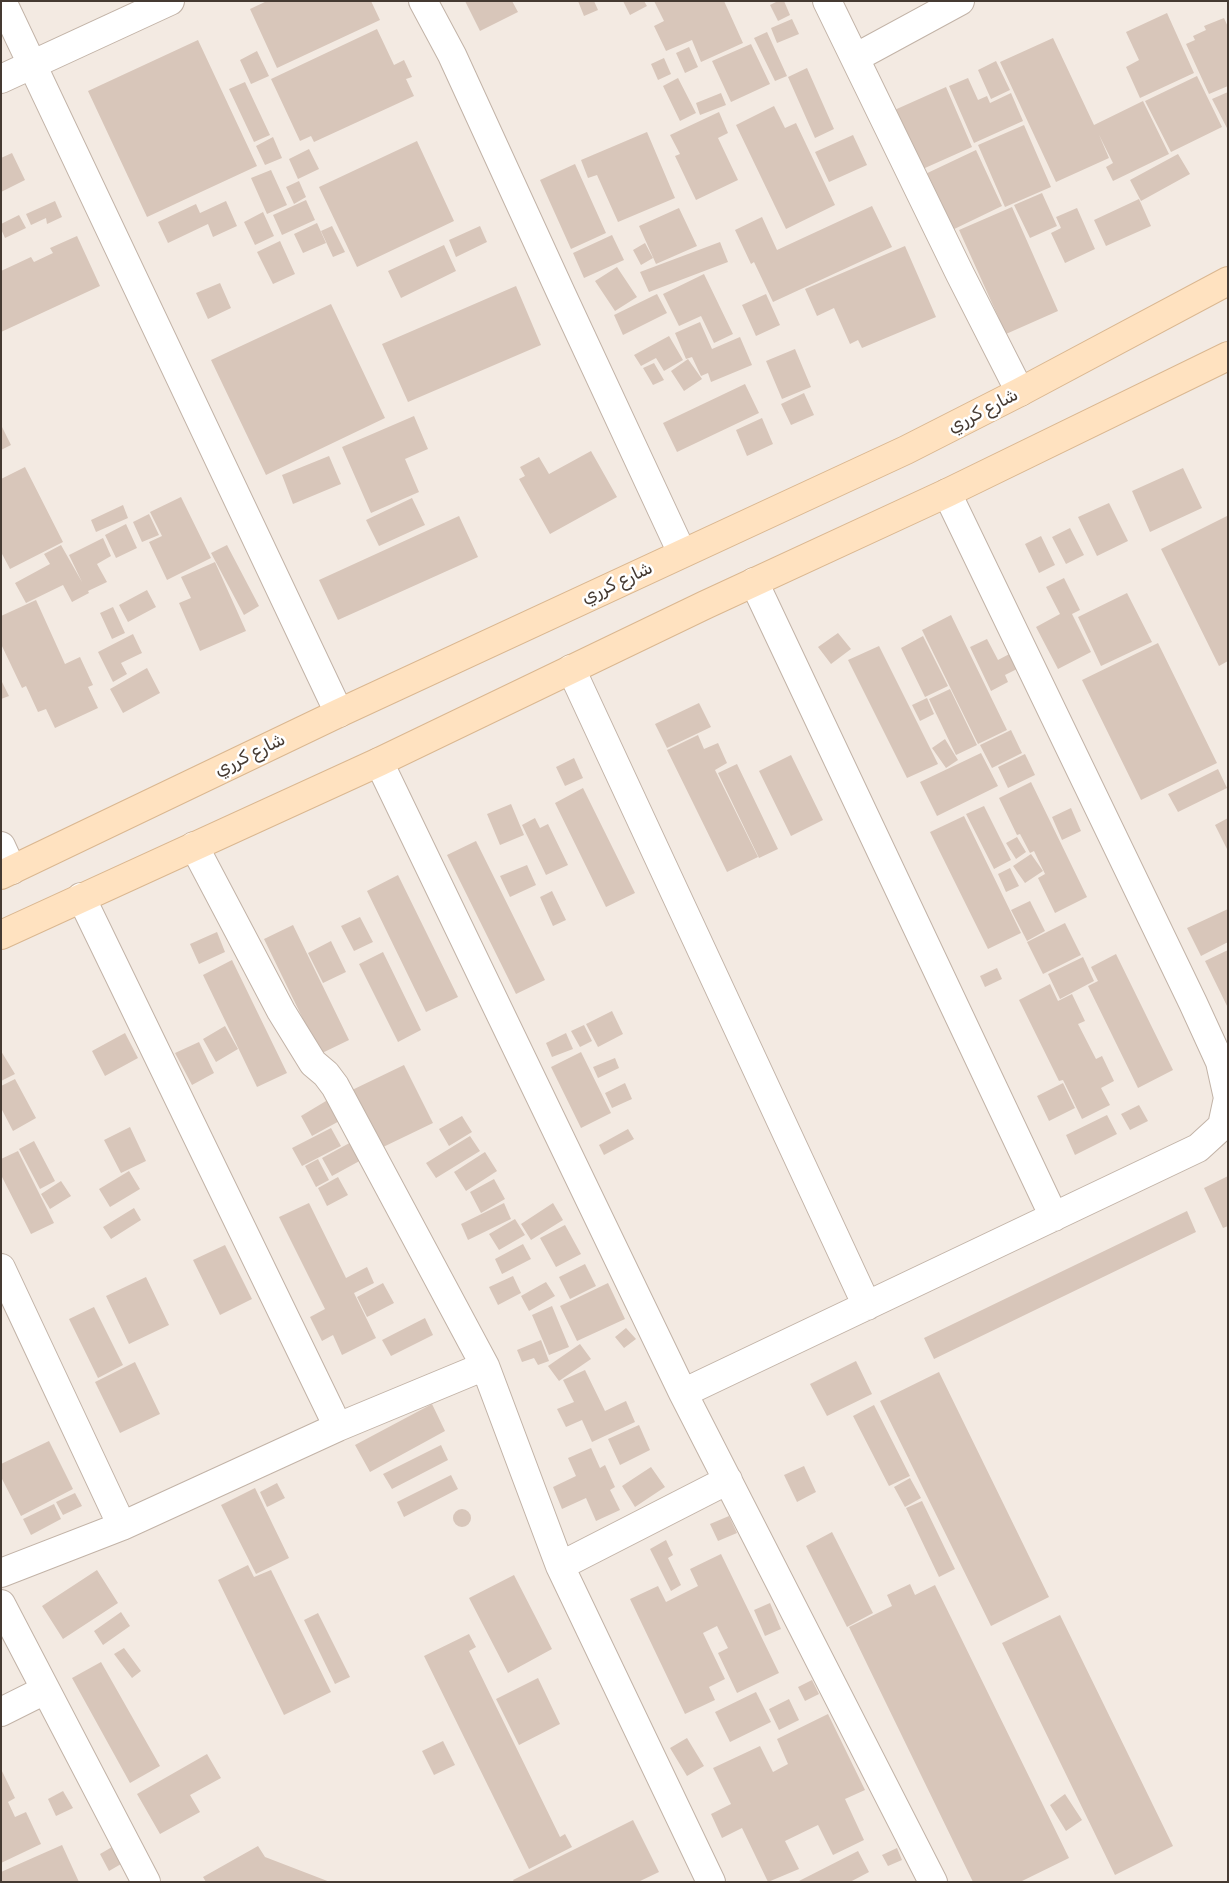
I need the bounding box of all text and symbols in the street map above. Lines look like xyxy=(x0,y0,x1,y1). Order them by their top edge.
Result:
street label: شارع كرري xyxy=(944,384,1022,438)
street label: شارع كرري xyxy=(578,557,656,609)
street label: شارع كرري xyxy=(211,729,289,781)

